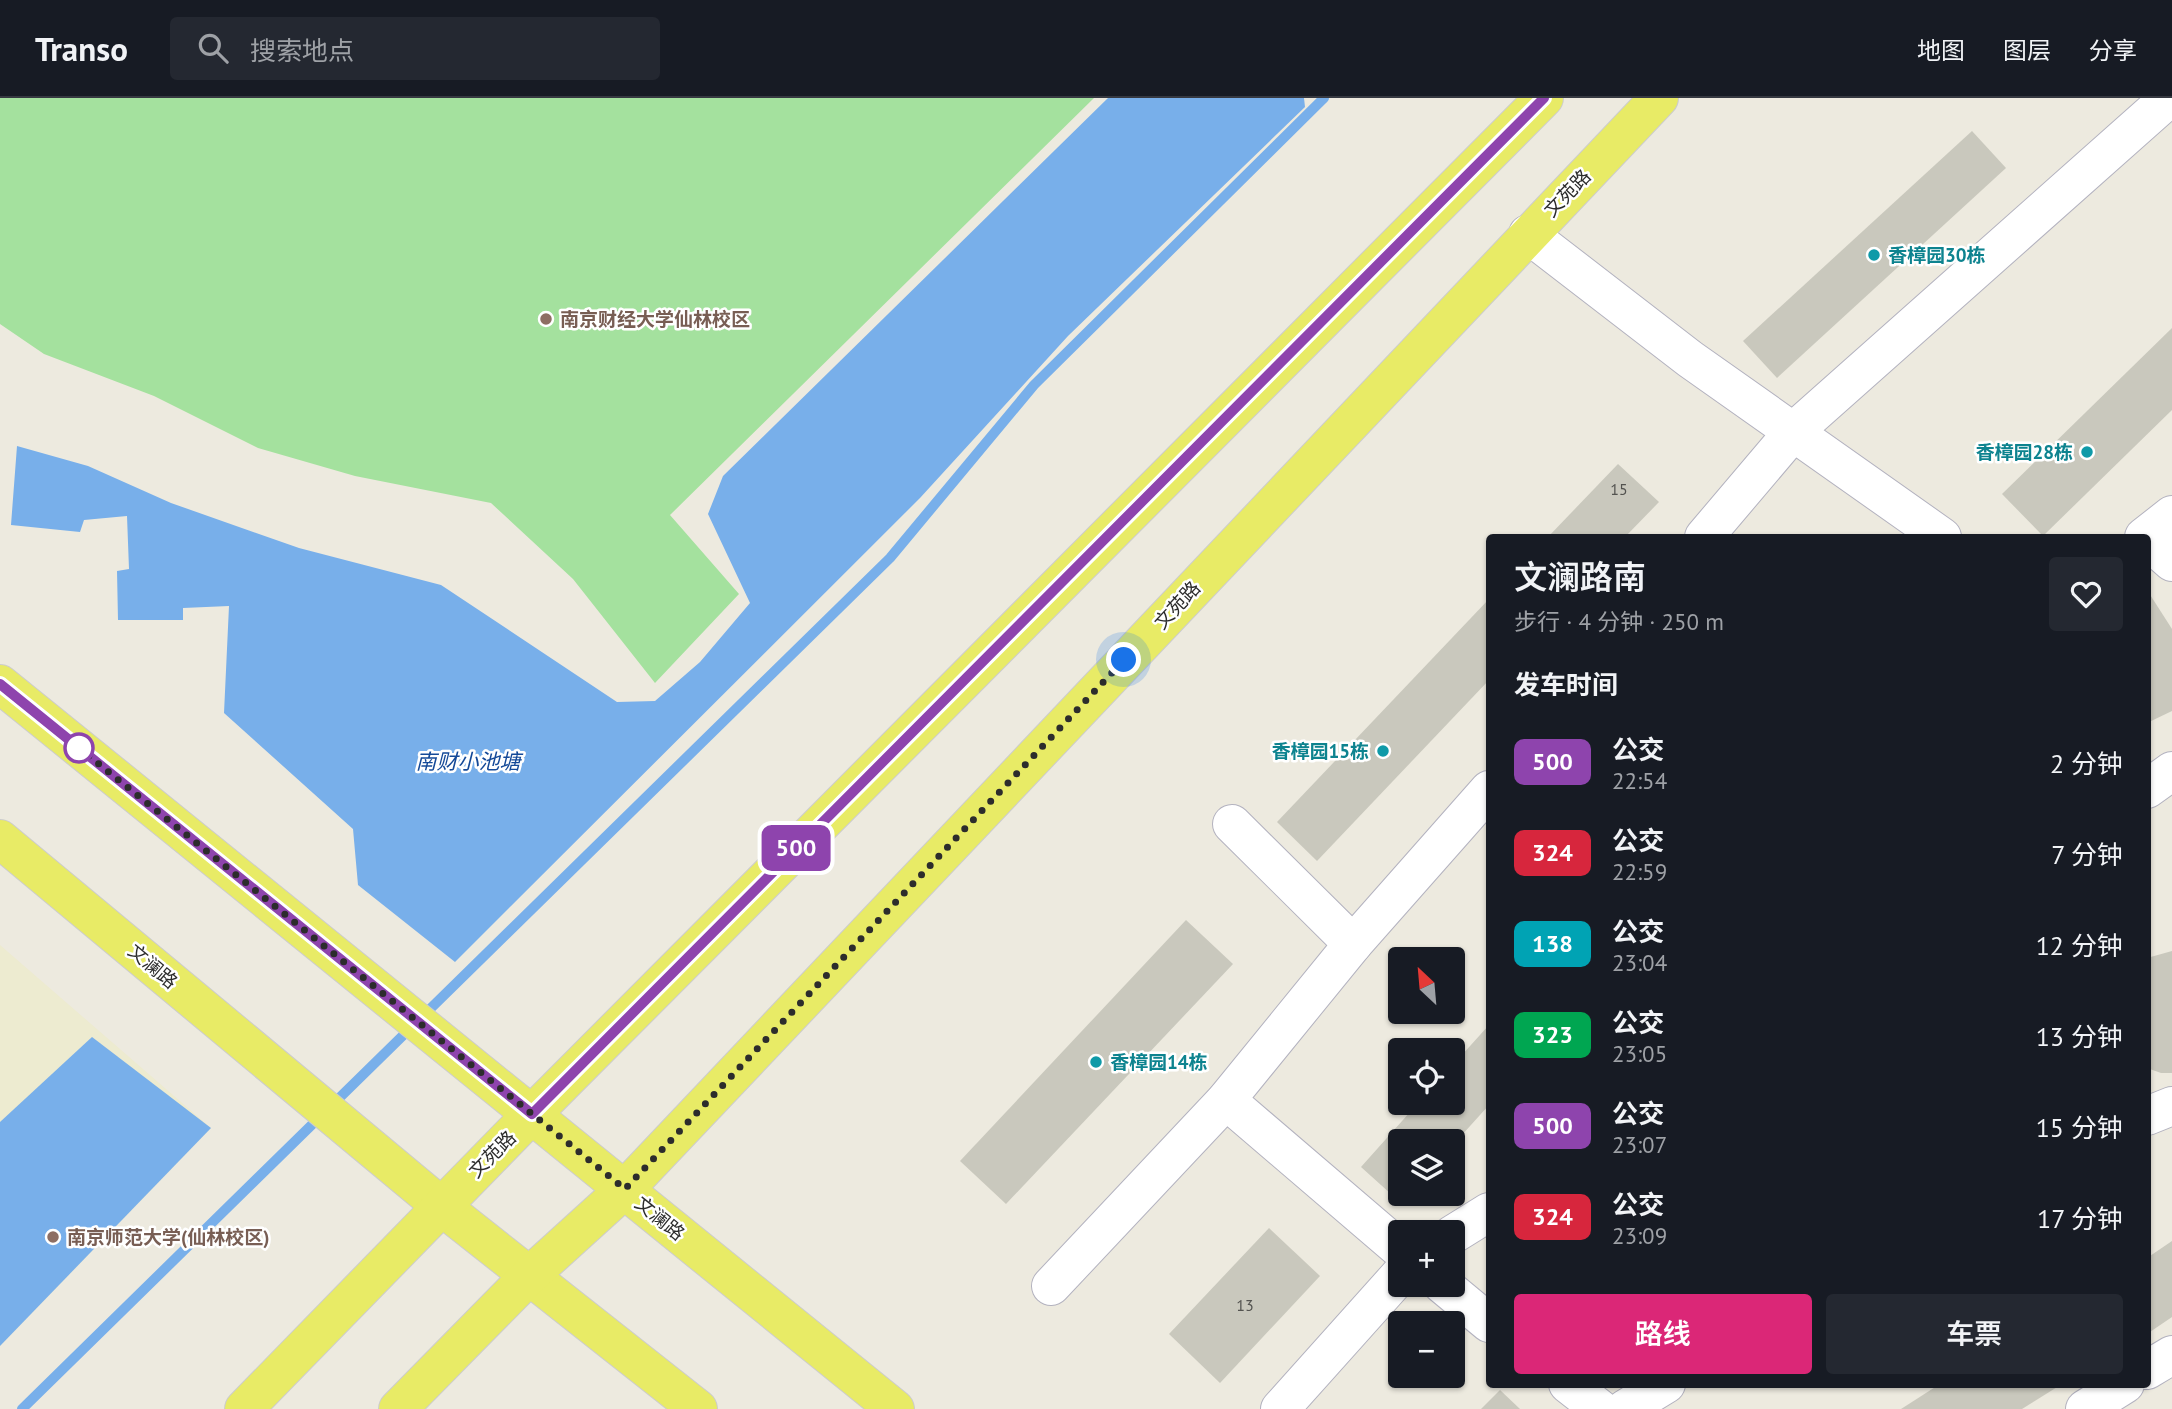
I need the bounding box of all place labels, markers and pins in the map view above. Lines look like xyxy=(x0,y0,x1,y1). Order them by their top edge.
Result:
place label: 香樟园30栋 xyxy=(1888,243,1986,267)
marker: 香樟园30栋 xyxy=(1866,247,1882,263)
place label: 南京财经大学仙林校区 xyxy=(560,307,750,331)
marker: 南京财经大学仙林校区 xyxy=(538,311,554,327)
place label: 香樟园28栋 xyxy=(1975,440,2073,464)
marker: 香樟园28栋 xyxy=(2079,444,2095,460)
unlabelled marker xyxy=(64,733,94,763)
place label: 香樟园15栋 xyxy=(1271,739,1369,763)
marker: 香樟园15栋 xyxy=(1375,743,1391,759)
place label: 香樟园14栋 xyxy=(1110,1050,1208,1074)
marker: 香樟园14栋 xyxy=(1088,1054,1104,1070)
place label: 南京师范大学(仙林校区) xyxy=(67,1225,269,1249)
marker: 南京师范大学(仙林校区) xyxy=(45,1229,61,1245)

